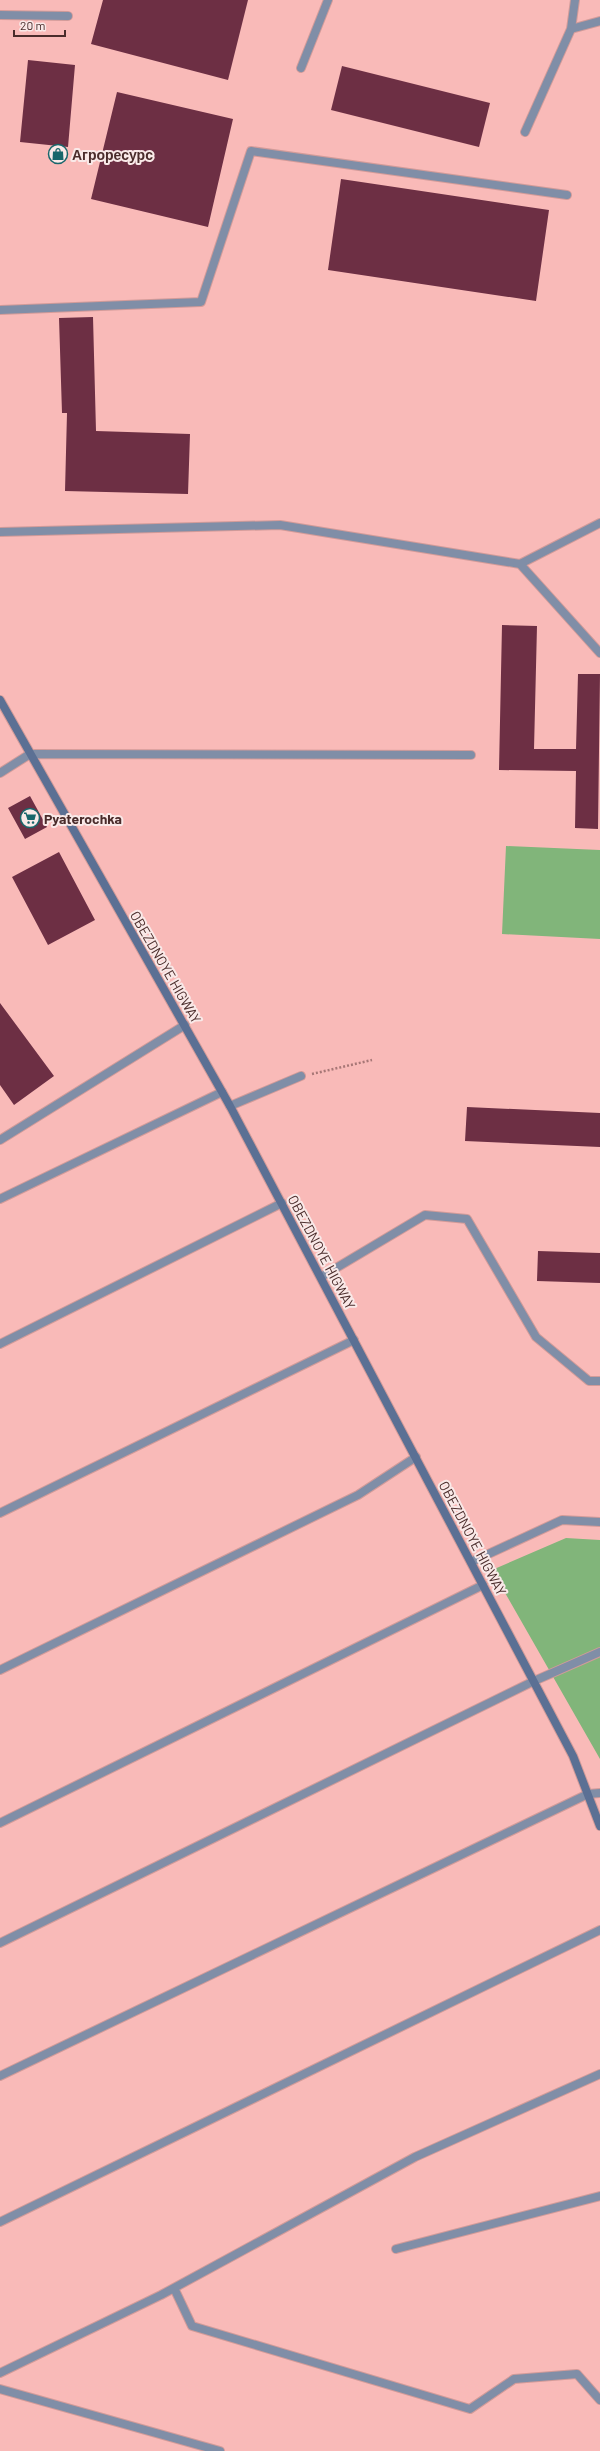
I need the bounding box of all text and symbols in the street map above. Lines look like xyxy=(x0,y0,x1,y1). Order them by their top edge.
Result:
scale bar xyxy=(14,12,65,38)
text: 20 m xyxy=(20,18,46,32)
shop icon: Агроресурс xyxy=(47,143,69,165)
place label: Агроресурс xyxy=(72,146,153,163)
supermarket icon: Pyaterochka xyxy=(19,807,41,829)
place label: Pyaterochka xyxy=(44,810,122,827)
street label: OBEZDNOYE HIGWAY xyxy=(127,908,205,1026)
street label: OBEZDNOYE HIGWAY xyxy=(285,1192,359,1312)
street label: OBEZDNOYE HIGWAY xyxy=(436,1478,510,1598)

